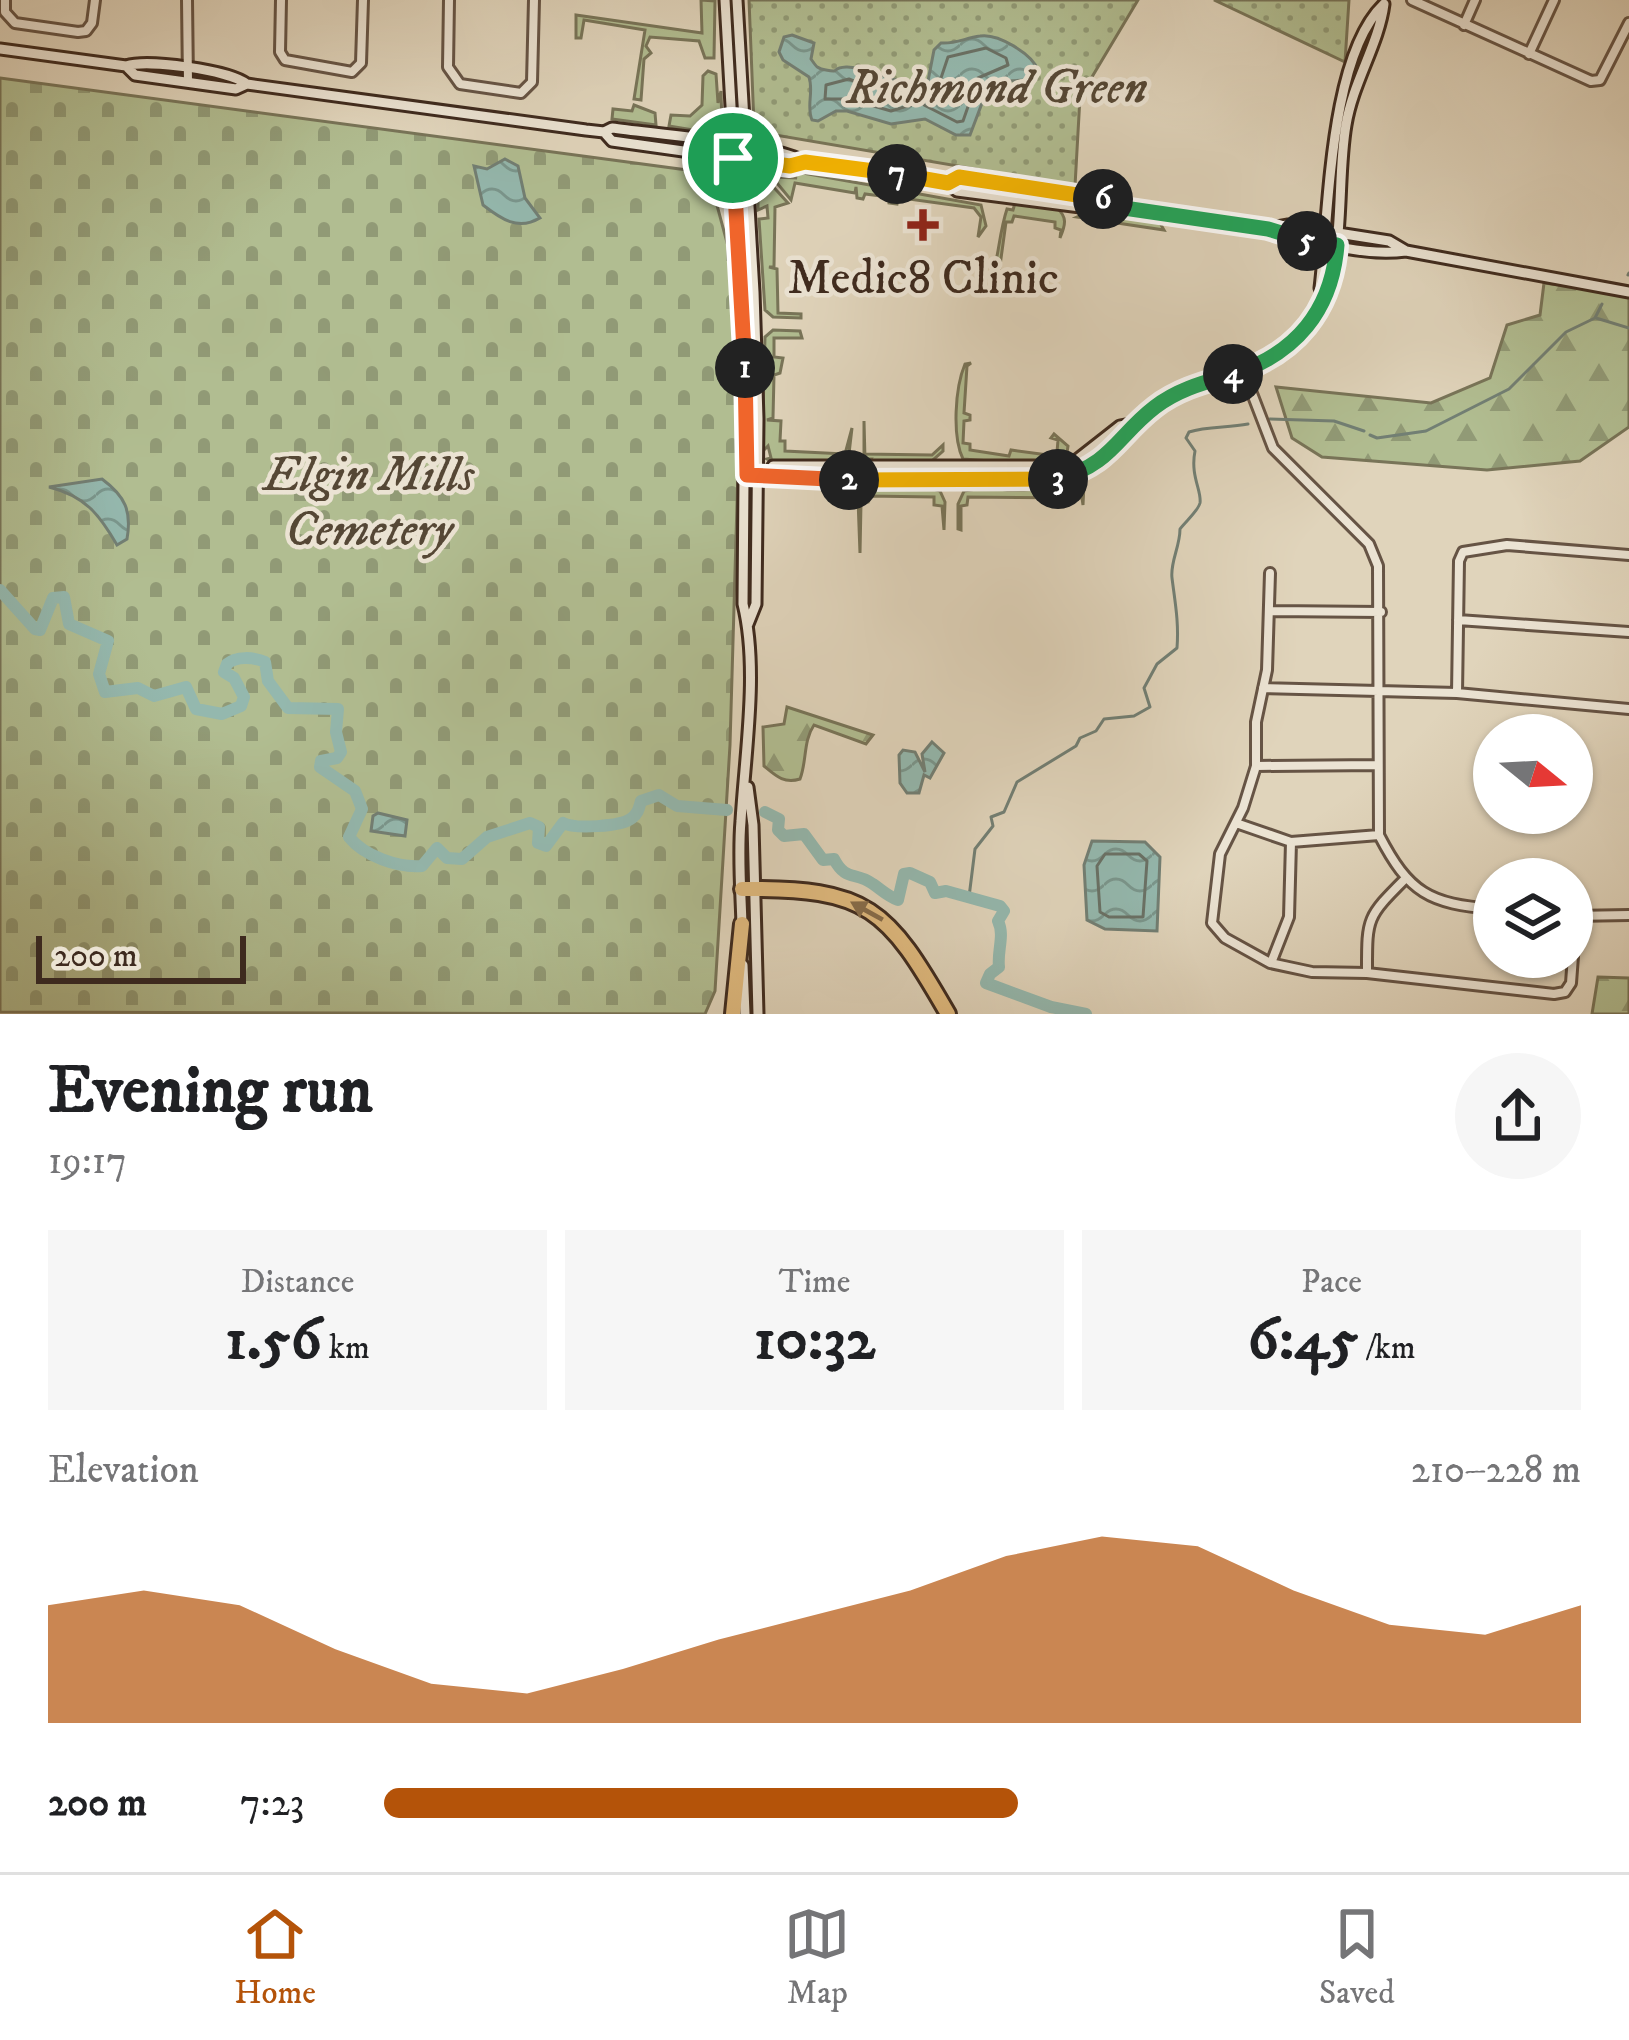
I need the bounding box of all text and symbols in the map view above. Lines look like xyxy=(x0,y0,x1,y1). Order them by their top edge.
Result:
park label: Richmond Green xyxy=(844,59,1148,119)
pin xyxy=(682,107,784,209)
icon: arrive xyxy=(700,125,766,191)
pin: 7 xyxy=(867,144,927,204)
text: 7 xyxy=(888,153,906,194)
pin: 6 xyxy=(1073,169,1133,229)
text: 6 xyxy=(1094,178,1112,219)
marker: Medic8 Clinic xyxy=(907,209,939,241)
pin: 5 xyxy=(1277,211,1337,271)
text: 5 xyxy=(1299,220,1315,261)
place label: Medic8 Clinic xyxy=(787,249,1059,309)
pin: 1 xyxy=(715,338,775,398)
pin: 4 xyxy=(1203,344,1263,404)
text: 1 xyxy=(739,347,751,388)
text: 4 xyxy=(1224,353,1243,394)
park label: Elgin Mills Cemetery xyxy=(261,446,476,561)
pin: 3 xyxy=(1028,449,1088,509)
pin: 2 xyxy=(819,450,879,510)
text: 3 xyxy=(1052,458,1064,499)
text: 2 xyxy=(841,459,857,500)
north arrow xyxy=(1473,714,1593,834)
map controls xyxy=(1473,714,1593,978)
button: layers xyxy=(1473,858,1593,978)
one-way arrow xyxy=(850,901,884,922)
scale bar xyxy=(36,930,246,983)
text: 200 m xyxy=(54,936,138,977)
text: Evening run xyxy=(48,1051,373,1133)
button: share xyxy=(1455,1053,1581,1179)
text: 19:17 xyxy=(48,1137,127,1186)
text: Distance xyxy=(241,1262,354,1303)
text: Time xyxy=(779,1262,850,1303)
text: Pace xyxy=(1301,1262,1362,1303)
text: 1.56 xyxy=(225,1303,322,1378)
text: 10:32 xyxy=(754,1303,875,1378)
text: 6:45 xyxy=(1247,1303,1358,1378)
text: km xyxy=(322,1328,370,1369)
text: /km xyxy=(1358,1328,1416,1369)
text: Elevation xyxy=(48,1446,199,1495)
text: 210–228 m xyxy=(1411,1446,1581,1495)
text: 200 m xyxy=(48,1779,147,1828)
text: 7:23 xyxy=(240,1779,304,1828)
tab: Home xyxy=(234,1901,316,2014)
tab: Map xyxy=(784,1901,850,2014)
tab: Saved xyxy=(1319,1901,1395,2014)

